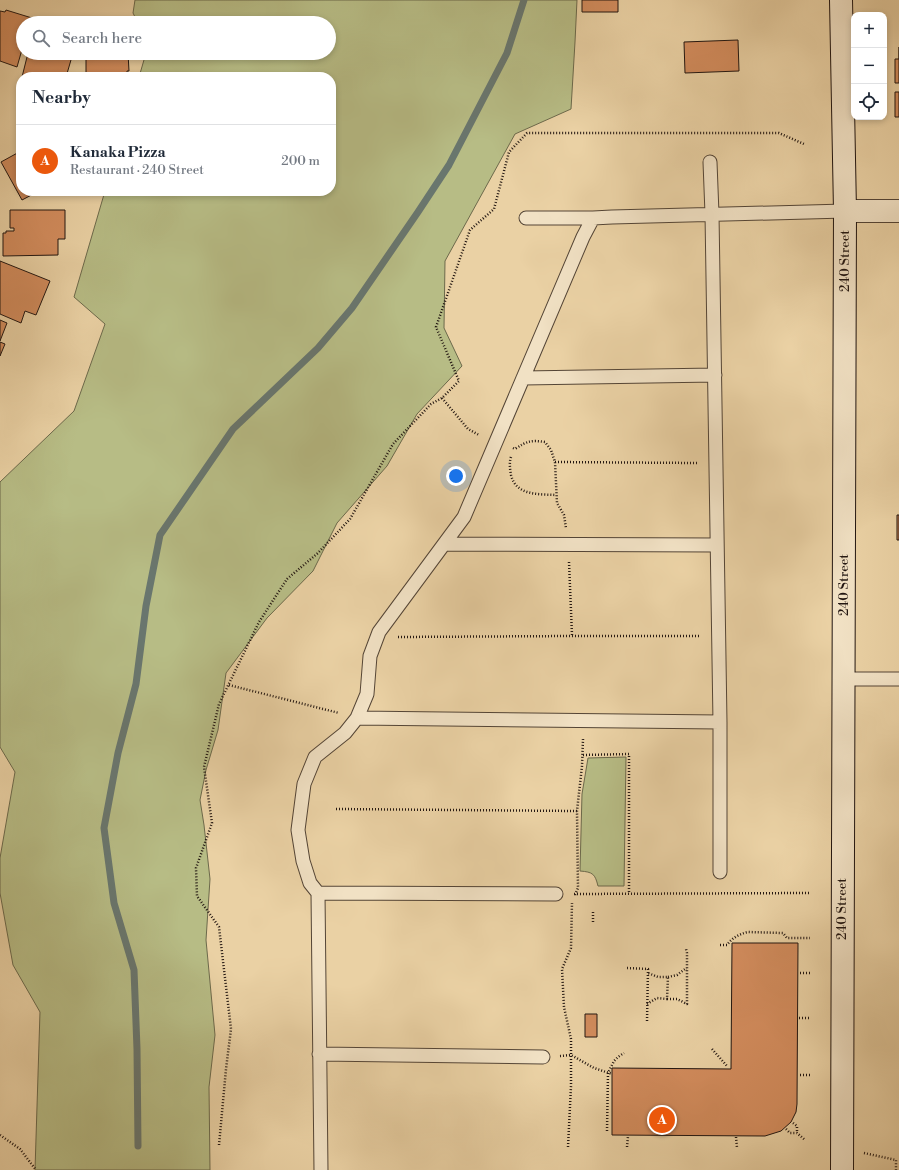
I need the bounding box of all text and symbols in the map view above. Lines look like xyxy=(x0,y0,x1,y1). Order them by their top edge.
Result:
map controls xyxy=(851,12,887,120)
button: + xyxy=(851,12,887,48)
search box xyxy=(16,16,336,60)
icon: search xyxy=(30,27,52,49)
text: Search here xyxy=(62,29,142,48)
button: − xyxy=(851,48,887,84)
button: locate xyxy=(851,84,887,120)
text: Nearby xyxy=(32,87,91,109)
text: Kanaka Pizza xyxy=(70,143,166,162)
text: A xyxy=(40,153,50,169)
text: 200 m xyxy=(281,153,320,169)
text: Restaurant · 240 Street xyxy=(70,162,204,178)
street label: 240 Street xyxy=(837,230,853,292)
your location xyxy=(446,466,466,486)
street label: 240 Street xyxy=(836,554,852,616)
street label: 240 Street xyxy=(834,878,850,940)
pin: A xyxy=(649,1105,675,1135)

